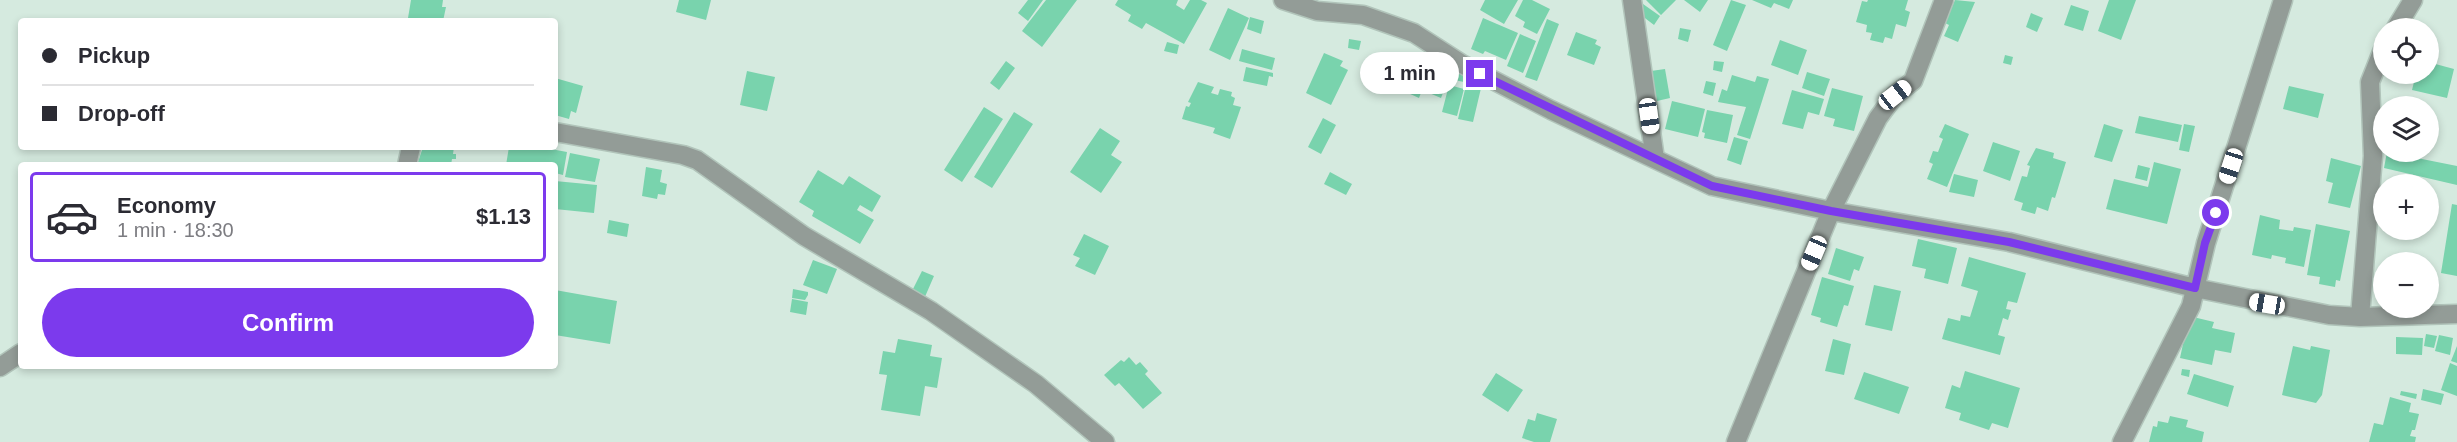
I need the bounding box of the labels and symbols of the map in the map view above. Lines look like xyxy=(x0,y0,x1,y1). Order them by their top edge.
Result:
callout: 1 min xyxy=(1360,53,1459,95)
route end xyxy=(1466,60,1493,87)
car xyxy=(1875,77,1915,113)
car xyxy=(1638,97,1660,135)
car xyxy=(2217,146,2245,186)
route start xyxy=(2202,199,2229,226)
car xyxy=(1799,233,1829,273)
car xyxy=(2248,292,2286,316)

